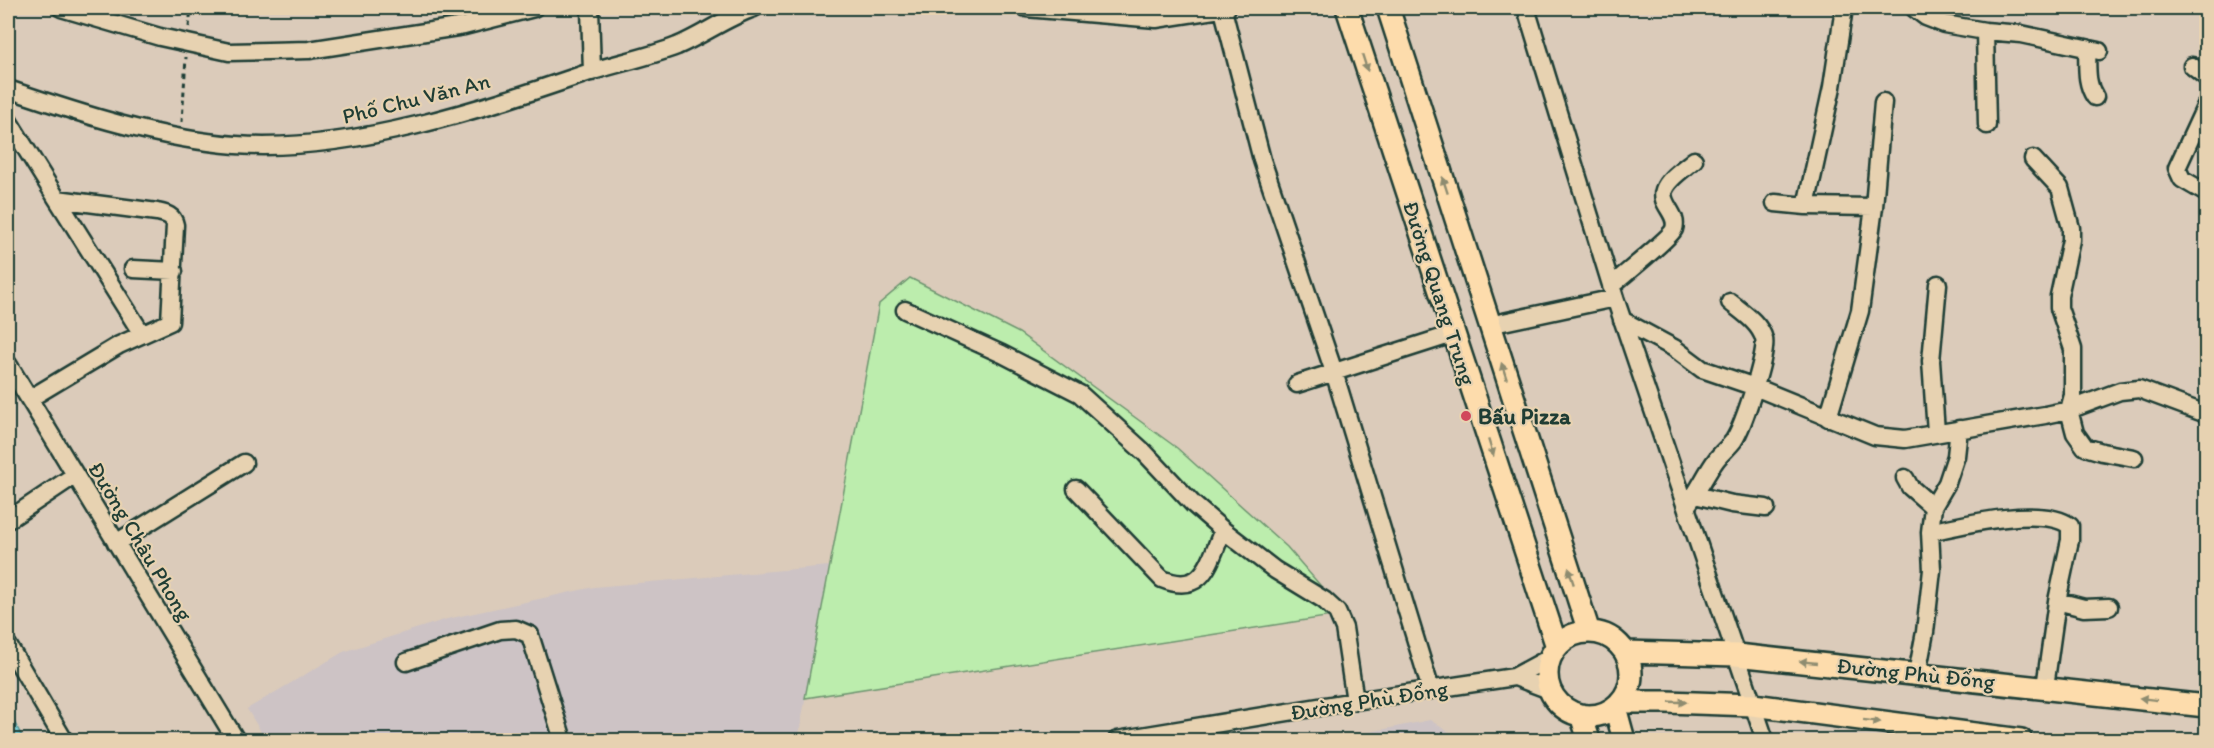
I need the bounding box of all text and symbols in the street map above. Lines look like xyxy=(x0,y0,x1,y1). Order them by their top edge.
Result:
one-way arrow xyxy=(1361,54,1371,72)
street label: Phố Chu Văn An xyxy=(339,67,493,130)
one-way arrow xyxy=(1440,176,1449,194)
street label: Đường Quang Trung xyxy=(1397,198,1482,389)
one-way arrow xyxy=(1499,362,1508,380)
place label: Bấu Pizza xyxy=(1478,403,1571,430)
marker: Bấu Pizza xyxy=(1459,409,1473,423)
one-way arrow xyxy=(1487,439,1496,457)
street label: Đường Châu Phong xyxy=(82,457,199,626)
one-way arrow xyxy=(1565,567,1575,585)
street label: Đường Phù Đổng xyxy=(1835,652,1997,695)
one-way arrow xyxy=(1799,657,1818,667)
street label: Đường Phù Đổng xyxy=(1288,675,1451,726)
one-way arrow xyxy=(2139,694,2158,704)
one-way arrow xyxy=(1669,698,1688,707)
one-way arrow xyxy=(1863,716,1882,726)

